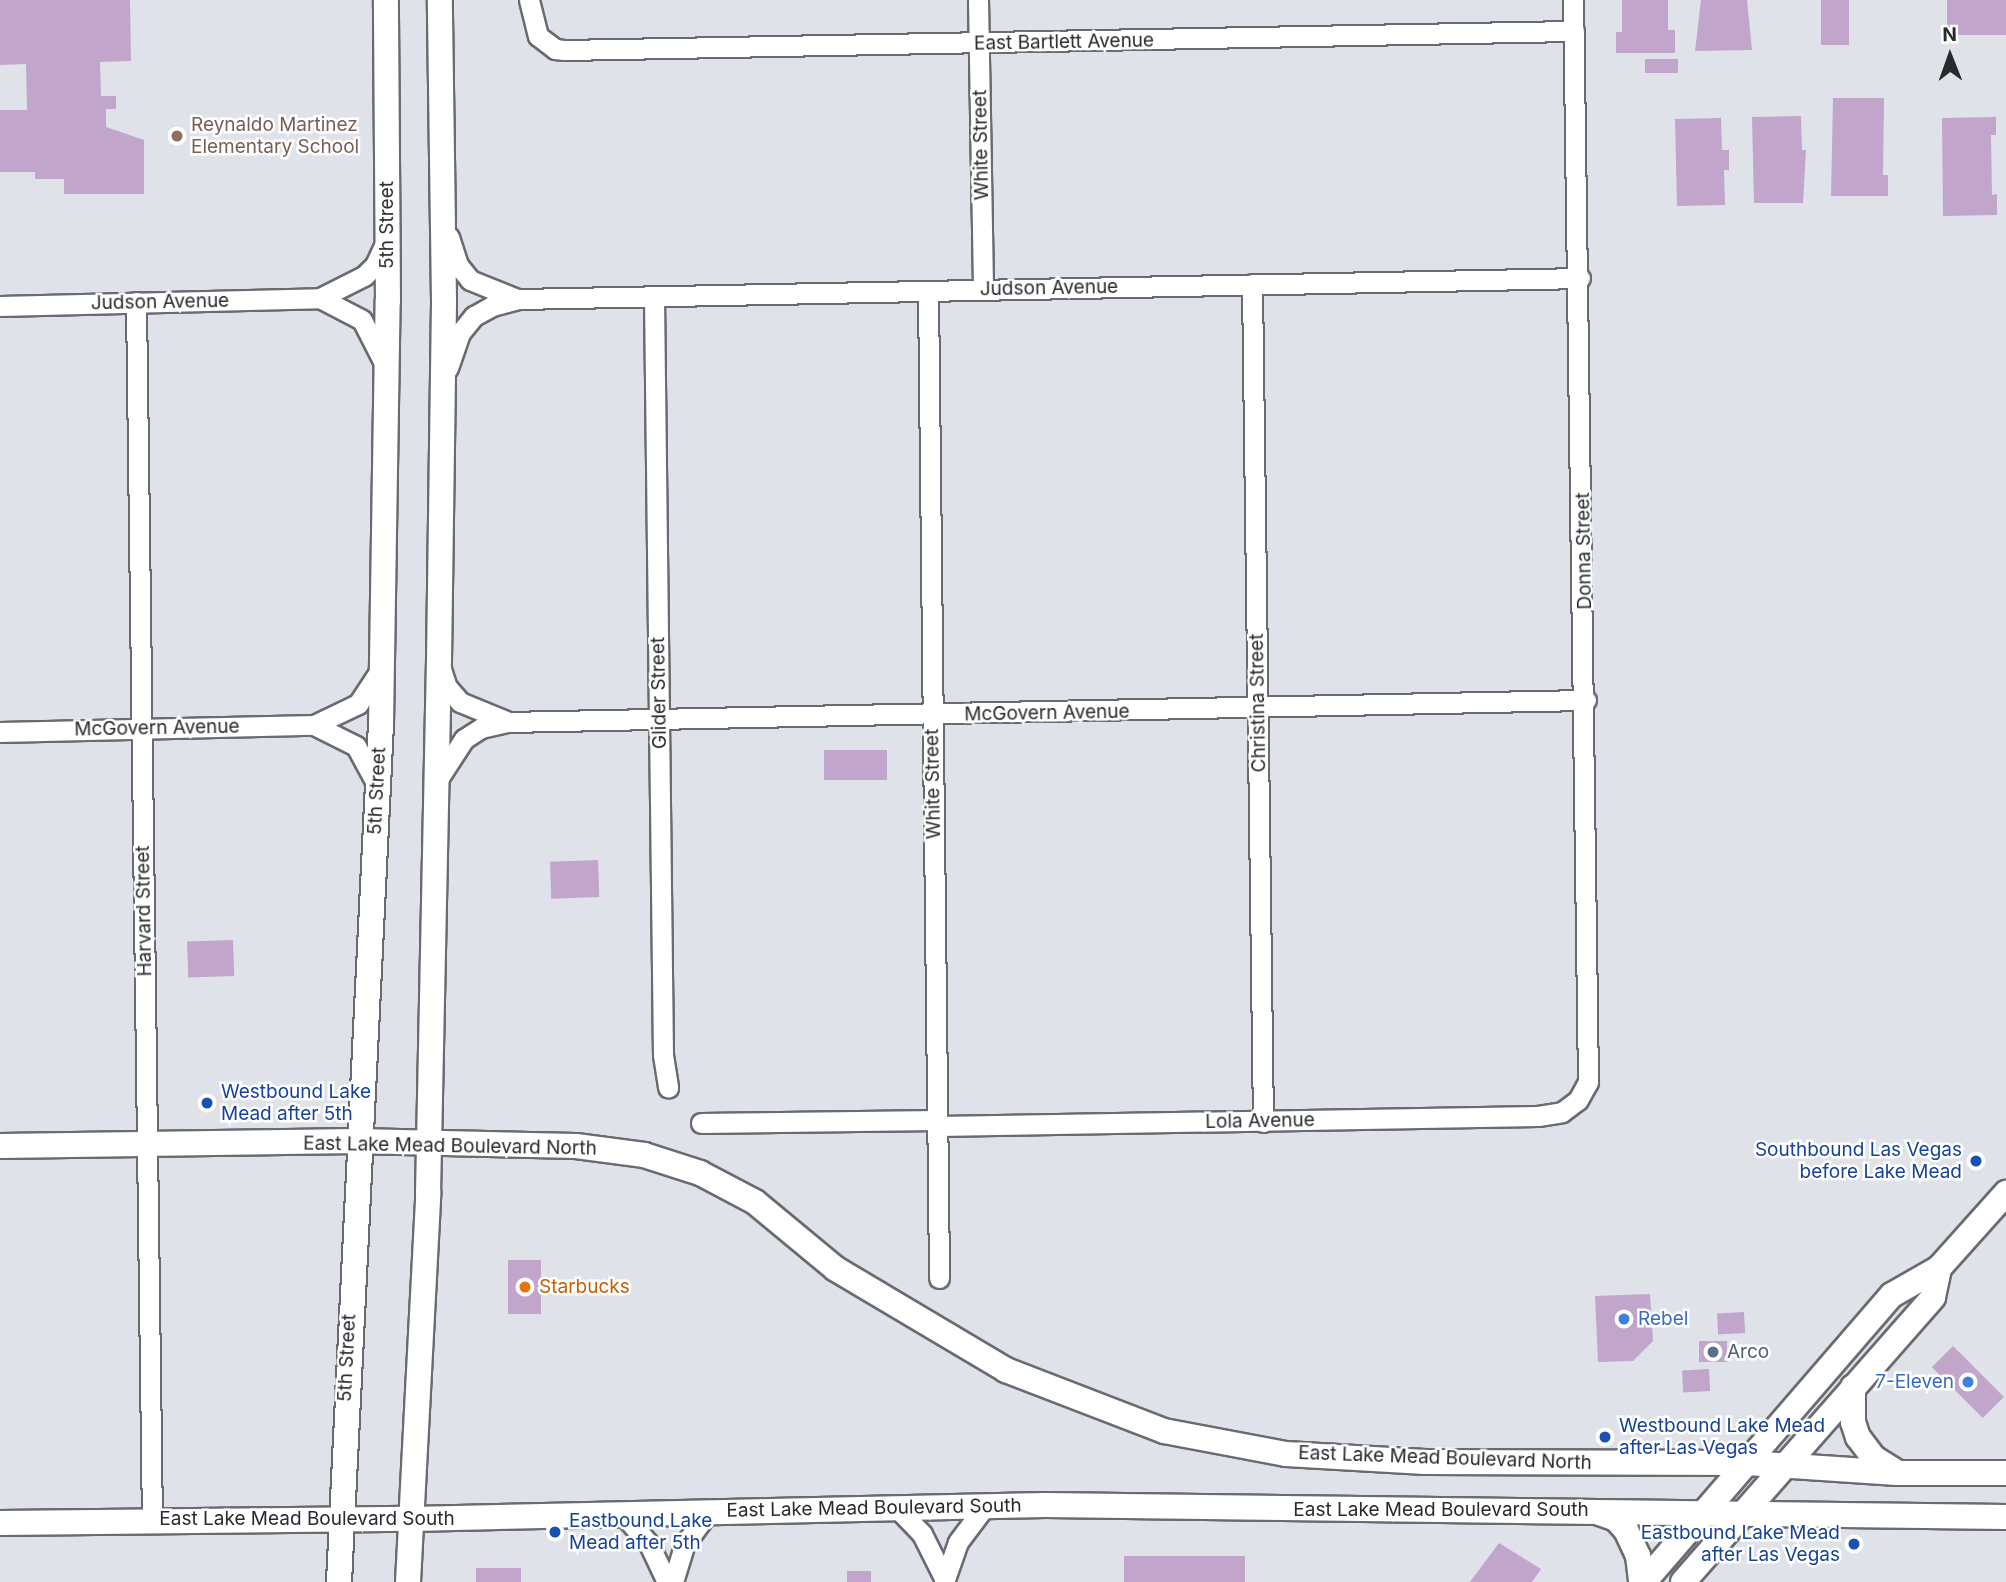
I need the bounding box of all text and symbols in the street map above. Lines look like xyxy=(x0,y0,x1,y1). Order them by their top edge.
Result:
north arrow xyxy=(1915,21,1985,91)
text: N xyxy=(1942,23,1957,46)
street label: East Bartlett Avenue xyxy=(974,29,1154,55)
street label: White Street xyxy=(969,89,993,201)
place label: Reynaldo Martinez Elementary School xyxy=(191,114,359,158)
marker: Reynaldo Martinez Elementary School xyxy=(169,128,185,144)
street label: 5th Street xyxy=(376,181,398,269)
street label: Judson Avenue xyxy=(980,275,1118,301)
street label: Judson Avenue xyxy=(91,289,229,315)
street label: Donna Street xyxy=(1572,492,1596,610)
street label: Christina Street xyxy=(1245,633,1271,773)
street label: Glider Street xyxy=(647,637,671,749)
street label: McGovern Avenue xyxy=(964,700,1130,726)
street label: McGovern Avenue xyxy=(74,715,240,741)
street label: White Street xyxy=(921,728,945,840)
street label: 5th Street xyxy=(363,746,391,836)
street label: Harvard Street xyxy=(131,845,157,977)
place label: Westbound Lake Mead after 5th xyxy=(221,1081,371,1125)
marker: Westbound Lake Mead after 5th xyxy=(199,1095,215,1111)
street label: Lola Avenue xyxy=(1205,1109,1315,1133)
street label: East Lake Mead Boulevard North xyxy=(303,1132,597,1160)
place label: Southbound Las Vegas before Lake Mead xyxy=(1755,1139,1962,1183)
marker: Southbound Las Vegas before Lake Mead xyxy=(1968,1153,1984,1169)
place label: Starbucks xyxy=(539,1276,630,1298)
marker: Starbucks xyxy=(517,1279,533,1295)
place label: Rebel xyxy=(1638,1308,1688,1330)
marker: Rebel xyxy=(1616,1311,1632,1327)
street label: 5th Street xyxy=(333,1313,361,1403)
place label: Arco xyxy=(1727,1341,1769,1363)
marker: Arco xyxy=(1705,1344,1721,1360)
place label: 7-Eleven xyxy=(1875,1371,1954,1393)
marker: 7-Eleven xyxy=(1960,1374,1976,1390)
place label: Westbound Lake Mead after Las Vegas xyxy=(1619,1415,1825,1459)
marker: Westbound Lake Mead after Las Vegas xyxy=(1597,1429,1613,1445)
street label: East Lake Mead Boulevard North xyxy=(1298,1441,1592,1475)
street label: East Lake Mead Boulevard South xyxy=(726,1494,1022,1522)
street label: East Lake Mead Boulevard South xyxy=(1293,1499,1589,1521)
street label: East Lake Mead Boulevard South xyxy=(159,1508,455,1530)
place label: Eastbound Lake Mead after 5th xyxy=(569,1510,712,1554)
place label: Eastbound Lake Mead after Las Vegas xyxy=(1641,1522,1840,1566)
marker: Eastbound Lake Mead after 5th xyxy=(547,1524,563,1540)
marker: Eastbound Lake Mead after Las Vegas xyxy=(1846,1536,1862,1552)

